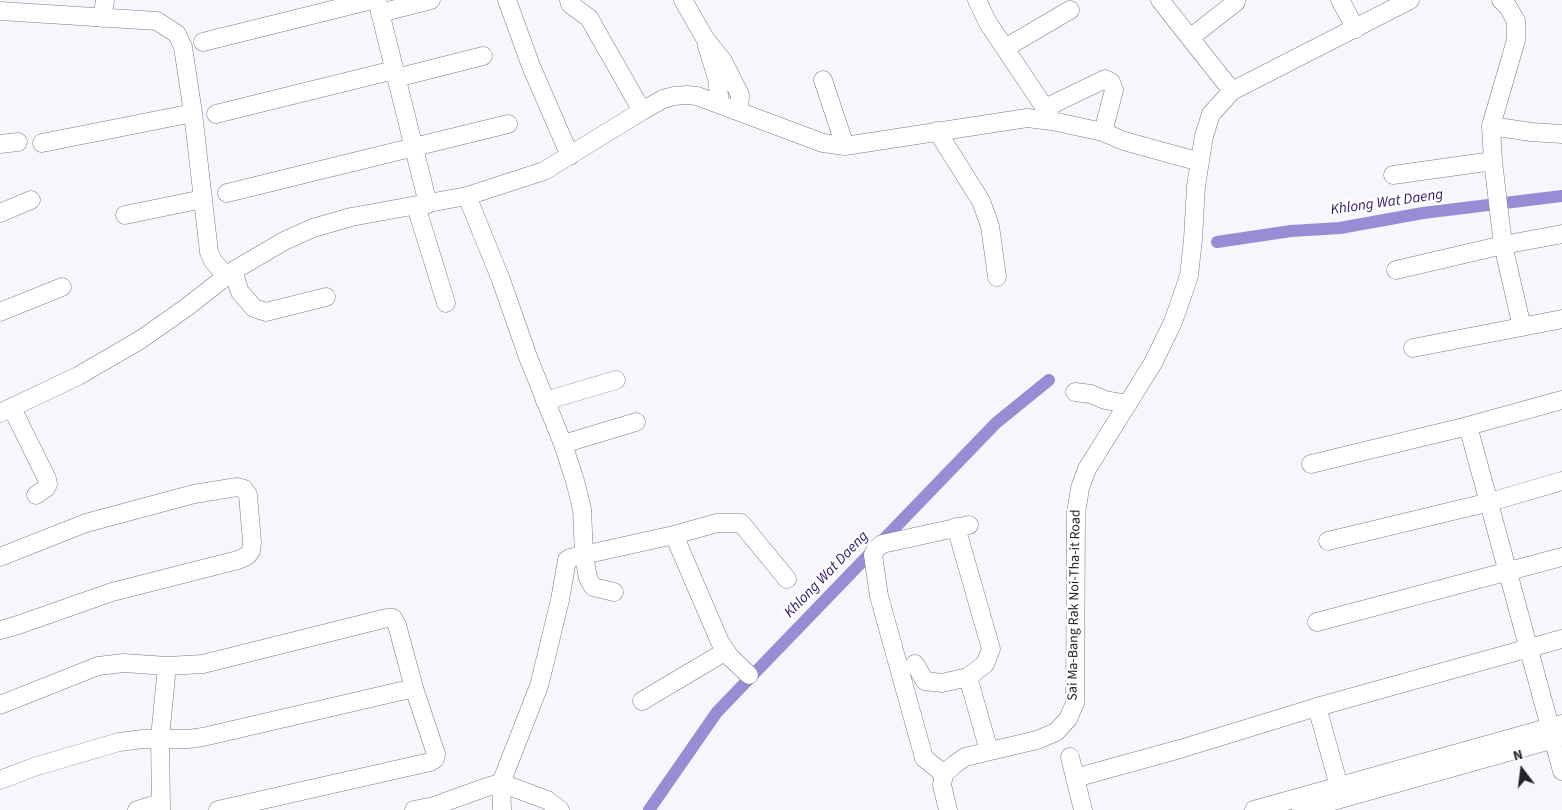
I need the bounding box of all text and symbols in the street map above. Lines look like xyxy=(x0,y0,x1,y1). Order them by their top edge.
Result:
water label: Khlong Wat Daeng xyxy=(1330,186,1444,220)
street label: Sai Ma-Bang Rak Noi-Tha-it Road xyxy=(1065,509,1085,701)
water label: Khlong Wat Daeng xyxy=(781,528,873,622)
north arrow xyxy=(1497,745,1547,795)
text: N xyxy=(1511,745,1525,766)

